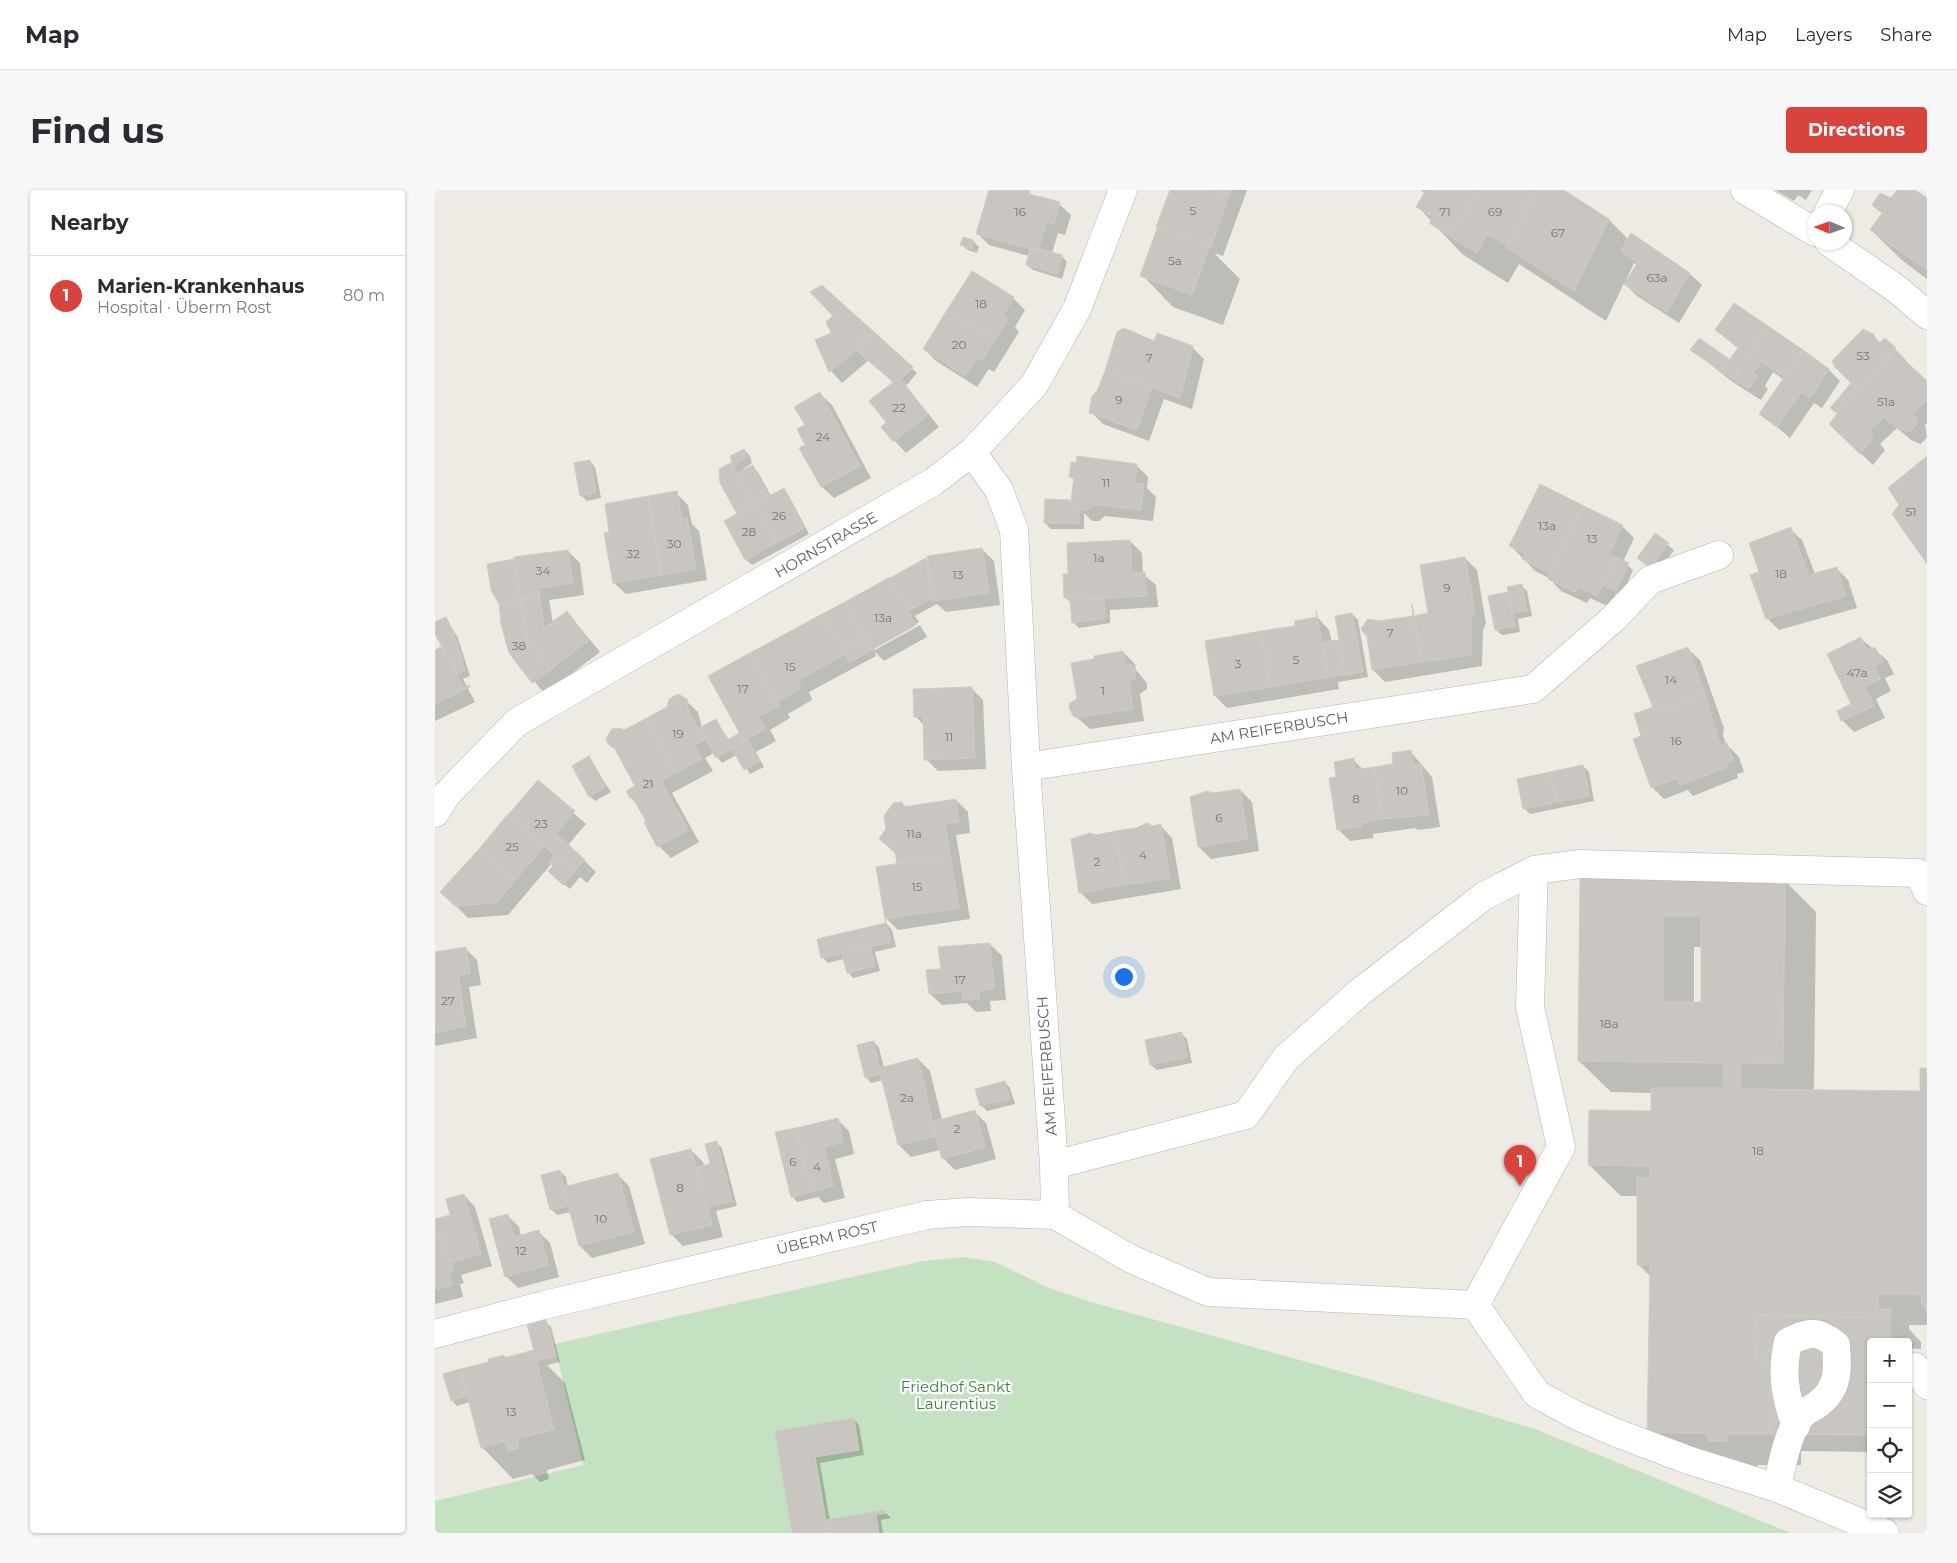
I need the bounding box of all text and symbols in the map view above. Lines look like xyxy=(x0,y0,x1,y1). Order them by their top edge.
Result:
text: Map xyxy=(25,20,79,49)
text: Map xyxy=(1727,24,1767,46)
text: Layers xyxy=(1795,24,1852,46)
text: Share xyxy=(1880,24,1932,46)
button: Directions xyxy=(1786,107,1927,153)
text: Find us xyxy=(30,109,164,152)
house number: 5 xyxy=(1190,203,1197,218)
house number: 16 xyxy=(1014,204,1026,219)
house number: 71 xyxy=(1439,204,1451,219)
house number: 69 xyxy=(1488,204,1502,219)
north arrow xyxy=(1807,205,1852,250)
text: Nearby xyxy=(50,210,129,235)
house number: 67 xyxy=(1551,225,1565,240)
house number: 5a xyxy=(1168,253,1182,268)
house number: 63a xyxy=(1646,270,1668,285)
text: Marien-Krankenhaus xyxy=(97,275,304,298)
text: 1 xyxy=(63,286,69,305)
text: 80 m xyxy=(343,286,385,305)
house number: 18 xyxy=(975,296,987,311)
text: Hospital · Überm Rost xyxy=(97,298,272,317)
house number: 20 xyxy=(952,337,966,352)
house number: 53 xyxy=(1856,348,1870,363)
house number: 7 xyxy=(1145,350,1153,365)
house number: 9 xyxy=(1115,392,1123,407)
house number: 51a xyxy=(1877,394,1895,409)
house number: 22 xyxy=(892,400,906,415)
house number: 24 xyxy=(816,429,830,444)
house number: 11 xyxy=(1102,475,1110,490)
house number: 51 xyxy=(1905,504,1917,519)
street label: HORNSTRASSE xyxy=(771,507,881,582)
house number: 26 xyxy=(772,508,786,523)
house number: 13a xyxy=(1538,518,1556,533)
house number: 28 xyxy=(742,524,757,539)
house number: 13 xyxy=(1586,531,1598,546)
house number: 30 xyxy=(667,536,681,551)
house number: 32 xyxy=(626,546,640,561)
house number: 1a xyxy=(1093,550,1105,565)
house number: 34 xyxy=(536,563,550,578)
house number: 18 xyxy=(1775,566,1787,581)
house number: 13 xyxy=(952,567,964,582)
house number: 9 xyxy=(1443,580,1451,595)
house number: 13a xyxy=(874,610,892,625)
house number: 7 xyxy=(1386,625,1394,640)
house number: 38 xyxy=(512,638,527,653)
house number: 5 xyxy=(1293,652,1300,667)
house number: 3 xyxy=(1235,656,1242,671)
house number: 15 xyxy=(784,659,796,674)
house number: 47a xyxy=(1846,665,1868,680)
house number: 14 xyxy=(1665,672,1677,687)
house number: 17 xyxy=(737,681,749,696)
house number: 1 xyxy=(1101,683,1105,698)
street label: AM REIFERBUSCH xyxy=(1208,707,1350,748)
house number: 19 xyxy=(672,726,684,741)
house number: 11 xyxy=(945,729,953,744)
house number: 16 xyxy=(1670,733,1682,748)
house number: 21 xyxy=(642,776,654,791)
house number: 10 xyxy=(1396,783,1408,798)
house number: 8 xyxy=(1352,791,1360,806)
house number: 6 xyxy=(1215,810,1223,825)
house number: 23 xyxy=(534,816,548,831)
house number: 11a xyxy=(906,826,922,841)
house number: 25 xyxy=(505,839,519,854)
house number: 4 xyxy=(1139,847,1147,862)
house number: 2 xyxy=(1094,854,1101,869)
house number: 15 xyxy=(911,879,923,894)
your location xyxy=(1111,964,1137,990)
house number: 17 xyxy=(954,972,966,987)
house number: 27 xyxy=(441,993,455,1008)
street label: AM REIFERBUSCH xyxy=(1032,996,1061,1137)
house number: 18a xyxy=(1599,1016,1619,1031)
house number: 2a xyxy=(900,1090,914,1105)
house number: 2 xyxy=(954,1121,961,1136)
house number: 18 xyxy=(1752,1143,1764,1158)
pin: 1 xyxy=(1504,1145,1536,1186)
house number: 6 xyxy=(789,1154,797,1169)
house number: 4 xyxy=(813,1159,821,1174)
house number: 8 xyxy=(676,1180,684,1195)
house number: 10 xyxy=(595,1211,607,1226)
street label: ÜBERM ROST xyxy=(774,1217,880,1258)
house number: 12 xyxy=(515,1243,527,1258)
map controls xyxy=(1867,1338,1912,1518)
button: + xyxy=(1867,1338,1912,1383)
park label: Friedhof Sankt Laurentius xyxy=(901,1377,1011,1413)
button: − xyxy=(1867,1383,1912,1428)
house number: 13 xyxy=(505,1404,517,1419)
button: locate xyxy=(1867,1428,1912,1473)
button: layers xyxy=(1867,1473,1912,1518)

